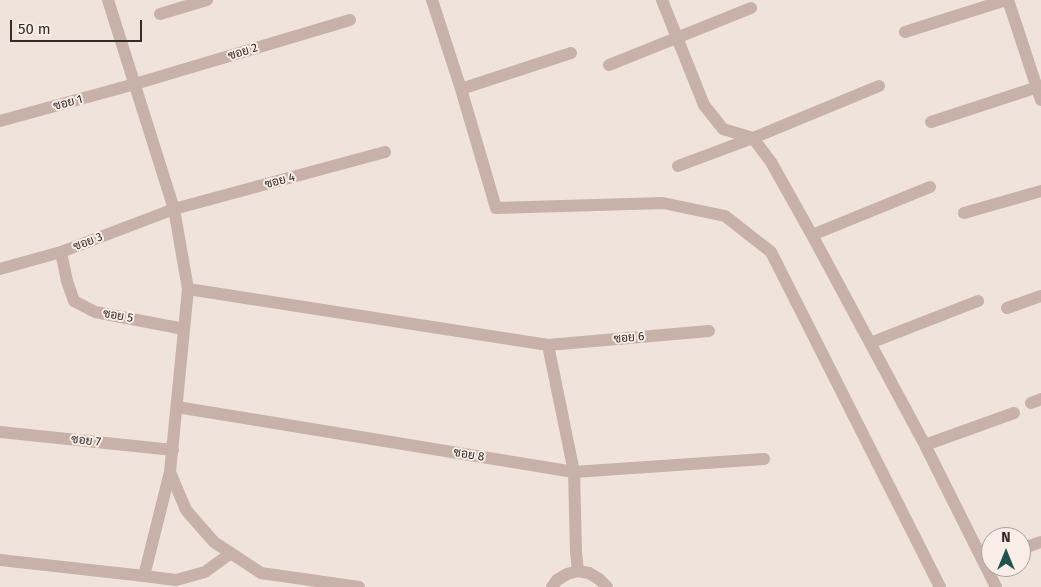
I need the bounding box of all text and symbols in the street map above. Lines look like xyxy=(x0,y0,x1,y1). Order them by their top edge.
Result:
scale bar xyxy=(12,10,145,42)
text: 50 m xyxy=(18,20,51,38)
street label: ซอย 2 xyxy=(226,41,260,63)
street label: ซอย 1 xyxy=(52,92,84,114)
street label: ซอย 4 xyxy=(263,170,297,192)
street label: ซอย 3 xyxy=(71,230,105,254)
street label: ซอย 5 xyxy=(102,306,134,326)
street label: ซอย 6 xyxy=(613,329,645,347)
street label: ซอย 7 xyxy=(70,432,102,450)
street label: ซอย 8 xyxy=(453,445,485,465)
north arrow xyxy=(981,527,1031,577)
text: N xyxy=(1001,529,1011,546)

